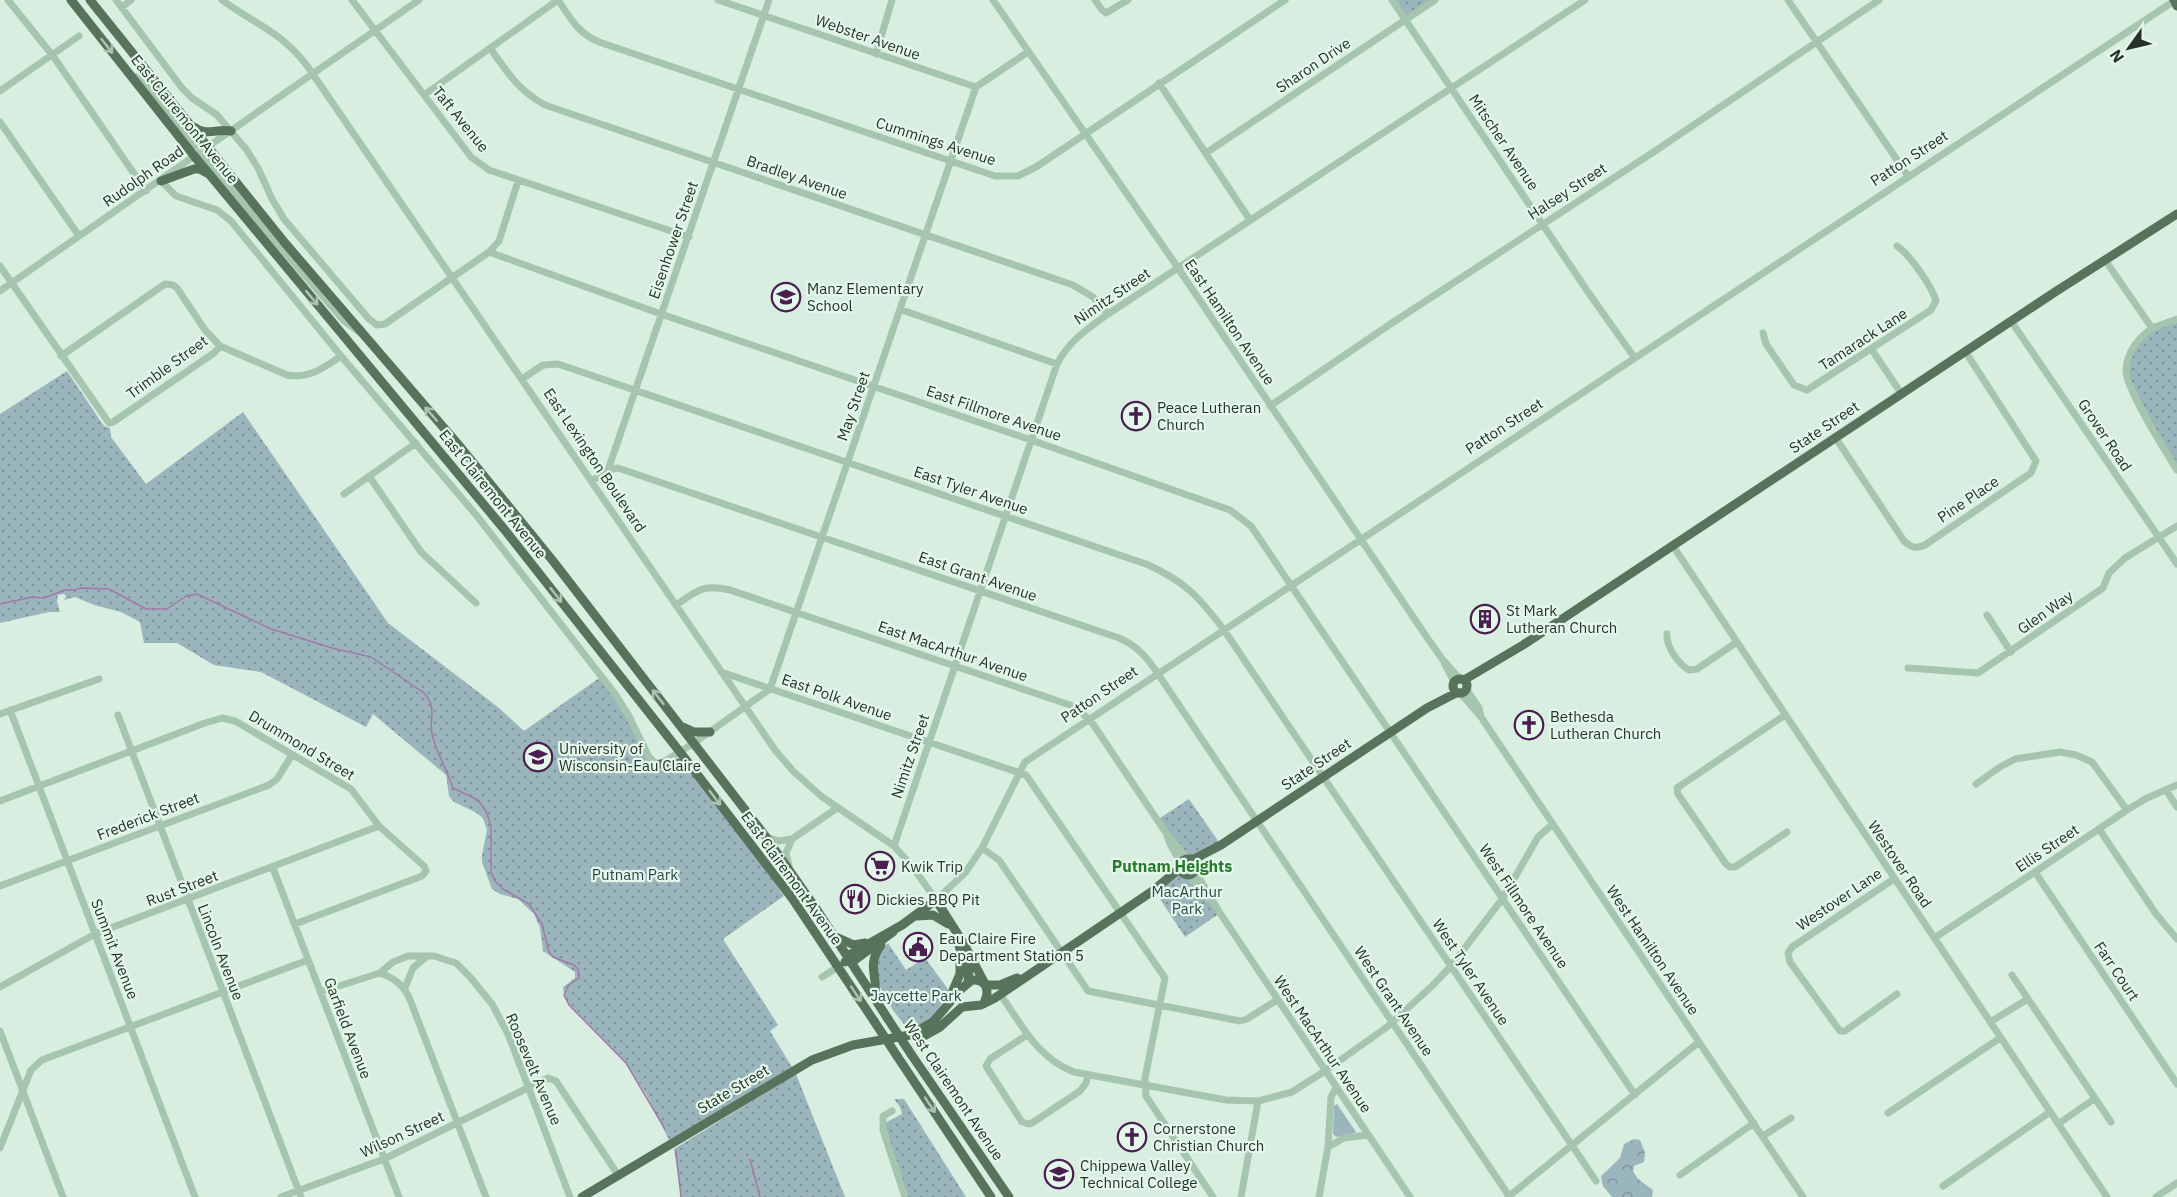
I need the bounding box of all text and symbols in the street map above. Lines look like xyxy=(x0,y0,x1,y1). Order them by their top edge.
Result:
street label: Webster Avenue xyxy=(813,10,923,64)
north arrow xyxy=(2099,18,2159,78)
street label: Sharon Drive xyxy=(1272,33,1354,97)
one-way arrow xyxy=(101,38,114,54)
text: N xyxy=(2105,46,2128,67)
street label: East Clairemont Avenue xyxy=(127,51,243,187)
street label: Taft Avenue xyxy=(429,82,493,156)
street label: Mitscher Avenue xyxy=(1465,90,1543,194)
street label: Cummings Avenue xyxy=(874,113,998,169)
street label: Patton Street xyxy=(1867,126,1951,190)
street label: Rudolph Road xyxy=(99,141,187,211)
street label: Bradley Avenue xyxy=(744,151,850,203)
street label: Halsey Street xyxy=(1524,158,1610,224)
street label: Eisenhower Street xyxy=(644,179,702,301)
street label: East Hamilton Avenue xyxy=(1181,255,1279,389)
street label: Nimitz Street xyxy=(1070,263,1154,329)
place label: Manz Elementary School xyxy=(807,279,924,315)
school or university icon: Manz Elementary School xyxy=(770,281,802,313)
one-way arrow xyxy=(306,290,319,306)
street label: Tamarack Lane xyxy=(1815,303,1911,375)
street label: Trimble Street xyxy=(123,331,211,403)
street label: May Street xyxy=(832,369,874,443)
street label: East Fillmore Avenue xyxy=(924,381,1064,445)
street label: East Lexington Boulevard xyxy=(540,384,650,536)
street label: Patton Street xyxy=(1462,394,1546,458)
street label: Grover Road xyxy=(2074,395,2136,475)
street label: State Street xyxy=(1785,397,1863,457)
place label: Peace Lutheran Church xyxy=(1157,398,1261,434)
church icon: Peace Lutheran Church xyxy=(1120,400,1152,432)
one-way arrow xyxy=(424,407,438,422)
street label: East Clairemont Avenue xyxy=(435,426,551,562)
street label: East Tyler Avenue xyxy=(911,462,1031,518)
street label: Pine Place xyxy=(1934,472,2002,526)
street label: East Grant Avenue xyxy=(916,547,1040,605)
street label: Glen Way xyxy=(2014,586,2077,638)
one-way arrow xyxy=(550,587,563,603)
place label: St Mark Lutheran Church xyxy=(1506,601,1617,637)
building icon: St Mark Lutheran Church xyxy=(1469,603,1501,635)
street label: East MacArthur Avenue xyxy=(876,616,1030,686)
street label: Patton Street xyxy=(1057,661,1141,727)
street label: East Polk Avenue xyxy=(779,669,895,725)
one-way arrow xyxy=(651,689,664,705)
street label: Drummond Street xyxy=(245,706,359,784)
place label: Bethesda Lutheran Church xyxy=(1550,707,1661,743)
church icon: Bethesda Lutheran Church xyxy=(1513,709,1545,741)
street label: Nimitz Street xyxy=(887,711,933,801)
street label: State Street xyxy=(1277,734,1355,794)
place label: University of Wisconsin-Eau Claire xyxy=(559,739,701,775)
school or university icon: University of Wisconsin-Eau Claire xyxy=(522,741,554,773)
street label: Frederick Street xyxy=(94,788,202,844)
one-way arrow xyxy=(709,790,722,806)
street label: East Clairemont Avenue xyxy=(737,807,847,949)
street label: Westover Road xyxy=(1864,817,1936,911)
street label: Ellis Street xyxy=(2012,820,2082,876)
street label: West Fillmore Avenue xyxy=(1475,840,1573,972)
supermarket icon: Kwik Trip xyxy=(864,850,896,882)
district label: Putnam Heights xyxy=(1112,856,1232,876)
place label: Kwik Trip xyxy=(901,857,963,876)
street label: Westover Lane xyxy=(1793,863,1885,935)
park label: Putnam Park xyxy=(592,865,678,884)
street label: Rust Street xyxy=(143,866,221,910)
street label: West Hamilton Avenue xyxy=(1602,881,1704,1019)
park label: MacArthur Park xyxy=(1152,882,1223,918)
restaurant icon: Dickies BBQ Pit xyxy=(839,883,871,915)
place label: Dickies BBQ Pit xyxy=(876,890,980,909)
street label: Summit Avenue xyxy=(87,896,143,1002)
street label: Lincoln Avenue xyxy=(194,901,248,1003)
street label: West Tyler Avenue xyxy=(1428,915,1514,1029)
place label: Eau Claire Fire Department Station 5 xyxy=(939,929,1084,965)
public building icon: Eau Claire Fire Department Station 5 xyxy=(902,931,934,963)
street label: Farr Court xyxy=(2090,938,2144,1004)
street label: West Grant Avenue xyxy=(1350,942,1438,1060)
street label: West MacArthur Avenue xyxy=(1270,972,1376,1116)
street label: Garfield Avenue xyxy=(320,975,376,1081)
one-way arrow xyxy=(850,985,862,1002)
park label: Jaycette Park xyxy=(870,986,962,1005)
street label: Roosevelt Avenue xyxy=(502,1010,566,1128)
street label: West Clairemont Avenue xyxy=(900,1016,1008,1164)
street label: State Street xyxy=(694,1060,772,1118)
one-way arrow xyxy=(924,1096,936,1113)
street label: Wilson Street xyxy=(357,1106,447,1162)
place label: Cornerstone Christian Church xyxy=(1153,1119,1264,1155)
church icon: Cornerstone Christian Church xyxy=(1116,1121,1148,1153)
place label: Chippewa Valley Technical College xyxy=(1080,1156,1197,1192)
school or university icon: Chippewa Valley Technical College xyxy=(1043,1158,1075,1190)

